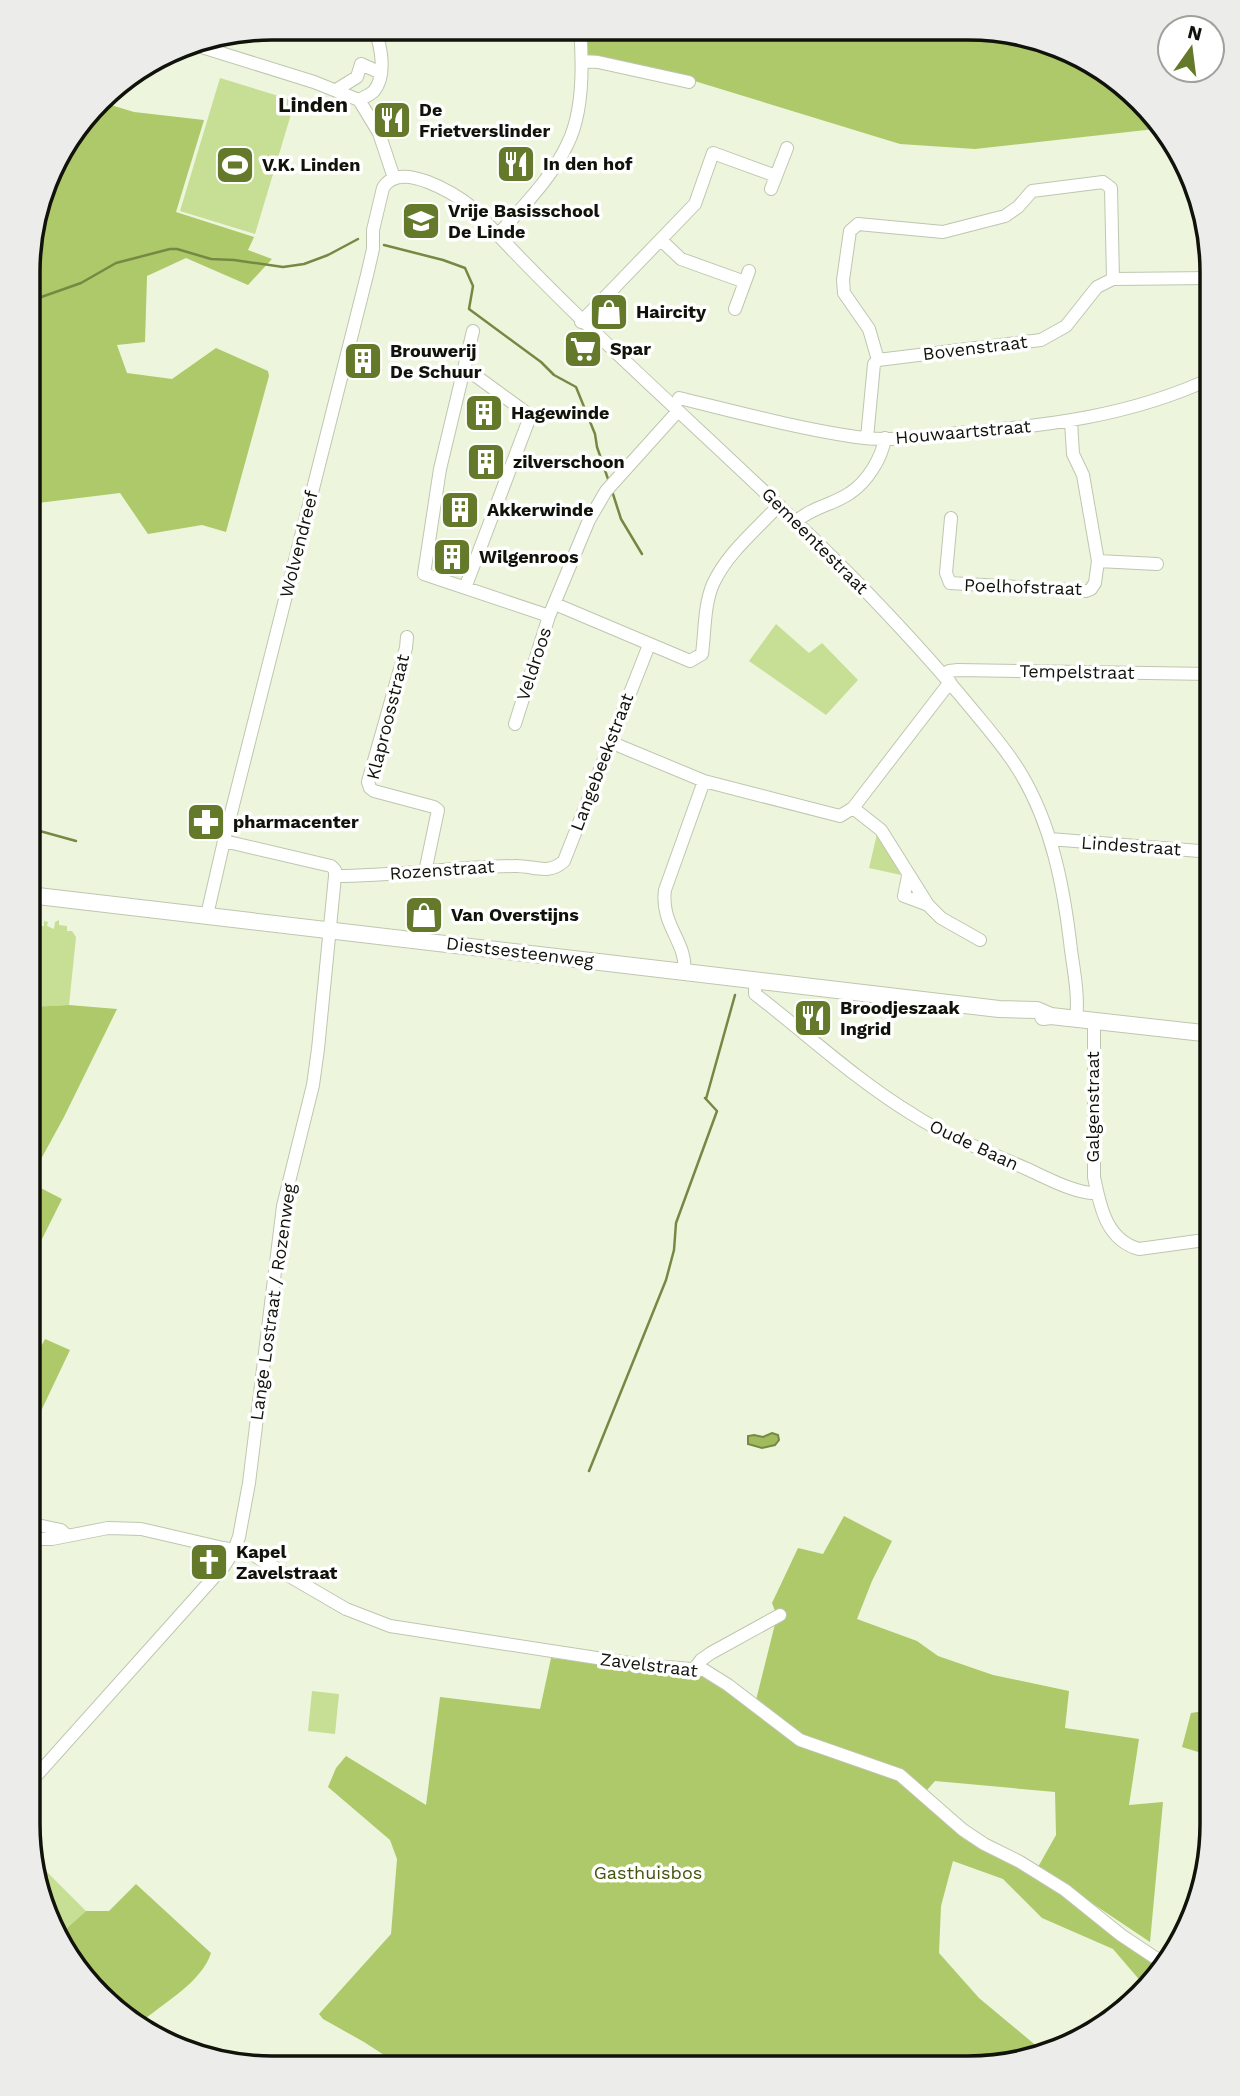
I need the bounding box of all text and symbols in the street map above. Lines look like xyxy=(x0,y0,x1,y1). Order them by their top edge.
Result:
north arrow xyxy=(1156,14,1226,84)
text: N xyxy=(1185,20,1205,46)
district label: Linden xyxy=(278,92,348,117)
restaurant icon: De Frietverslinder xyxy=(371,99,413,141)
place label: De Frietverslinder xyxy=(419,99,550,141)
restaurant icon: In den hof xyxy=(495,143,537,185)
sports icon: V.K. Linden xyxy=(214,144,256,186)
place label: In den hof xyxy=(543,153,633,174)
place label: V.K. Linden xyxy=(262,154,360,175)
school or university icon: Vrije Basisschool De Linde xyxy=(400,200,442,242)
place label: Vrije Basisschool De Linde xyxy=(448,200,599,242)
shop icon: Haircity xyxy=(588,291,630,333)
place label: Haircity xyxy=(636,301,707,322)
supermarket icon: Spar xyxy=(562,328,604,370)
street label: Bovenstraat xyxy=(921,331,1029,364)
place label: Spar xyxy=(610,338,651,359)
building icon: Brouwerij De Schuur xyxy=(342,340,384,382)
place label: Brouwerij De Schuur xyxy=(390,340,482,382)
building icon: Hagewinde xyxy=(463,392,505,434)
place label: Hagewinde xyxy=(511,402,609,423)
street label: Houwaartstraat xyxy=(894,415,1032,448)
building icon: zilverschoon xyxy=(465,441,507,483)
place label: zilverschoon xyxy=(513,451,625,472)
street label: Gemeentestraat xyxy=(758,483,873,599)
street label: Wolvendreef xyxy=(275,488,322,600)
building icon: Akkerwinde xyxy=(439,489,481,531)
place label: Akkerwinde xyxy=(487,499,594,520)
building icon: Wilgenroos xyxy=(431,536,473,578)
place label: Wilgenroos xyxy=(479,546,579,567)
street label: Poelhofstraat xyxy=(964,574,1083,599)
street label: Veldroos xyxy=(512,624,555,703)
street label: Klaproosstraat xyxy=(362,652,413,782)
street label: Tempelstraat xyxy=(1019,660,1135,683)
street label: Langebeekstraat xyxy=(566,690,638,834)
pharmacy icon: pharmacenter xyxy=(185,801,227,843)
place label: pharmacenter xyxy=(233,811,359,832)
street label: Lindestraat xyxy=(1080,832,1182,859)
street label: Rozenstraat xyxy=(389,855,496,884)
shop icon: Van Overstijns xyxy=(403,894,445,936)
place label: Van Overstijns xyxy=(451,904,579,925)
street label: Diestsesteenweg xyxy=(445,932,595,971)
restaurant icon: Broodjeszaak Ingrid xyxy=(792,997,834,1039)
place label: Broodjeszaak Ingrid xyxy=(840,997,960,1039)
street label: Galgenstraat xyxy=(1082,1051,1103,1163)
street label: Oude Baan xyxy=(926,1115,1022,1174)
street label: Lange Lostraat / Rozenweg xyxy=(245,1182,300,1422)
church icon: Kapel Zavelstraat xyxy=(188,1541,230,1583)
place label: Kapel Zavelstraat xyxy=(236,1541,338,1583)
street label: Zavelstraat xyxy=(599,1648,700,1681)
park label: Gasthuisbos xyxy=(594,1862,702,1883)

